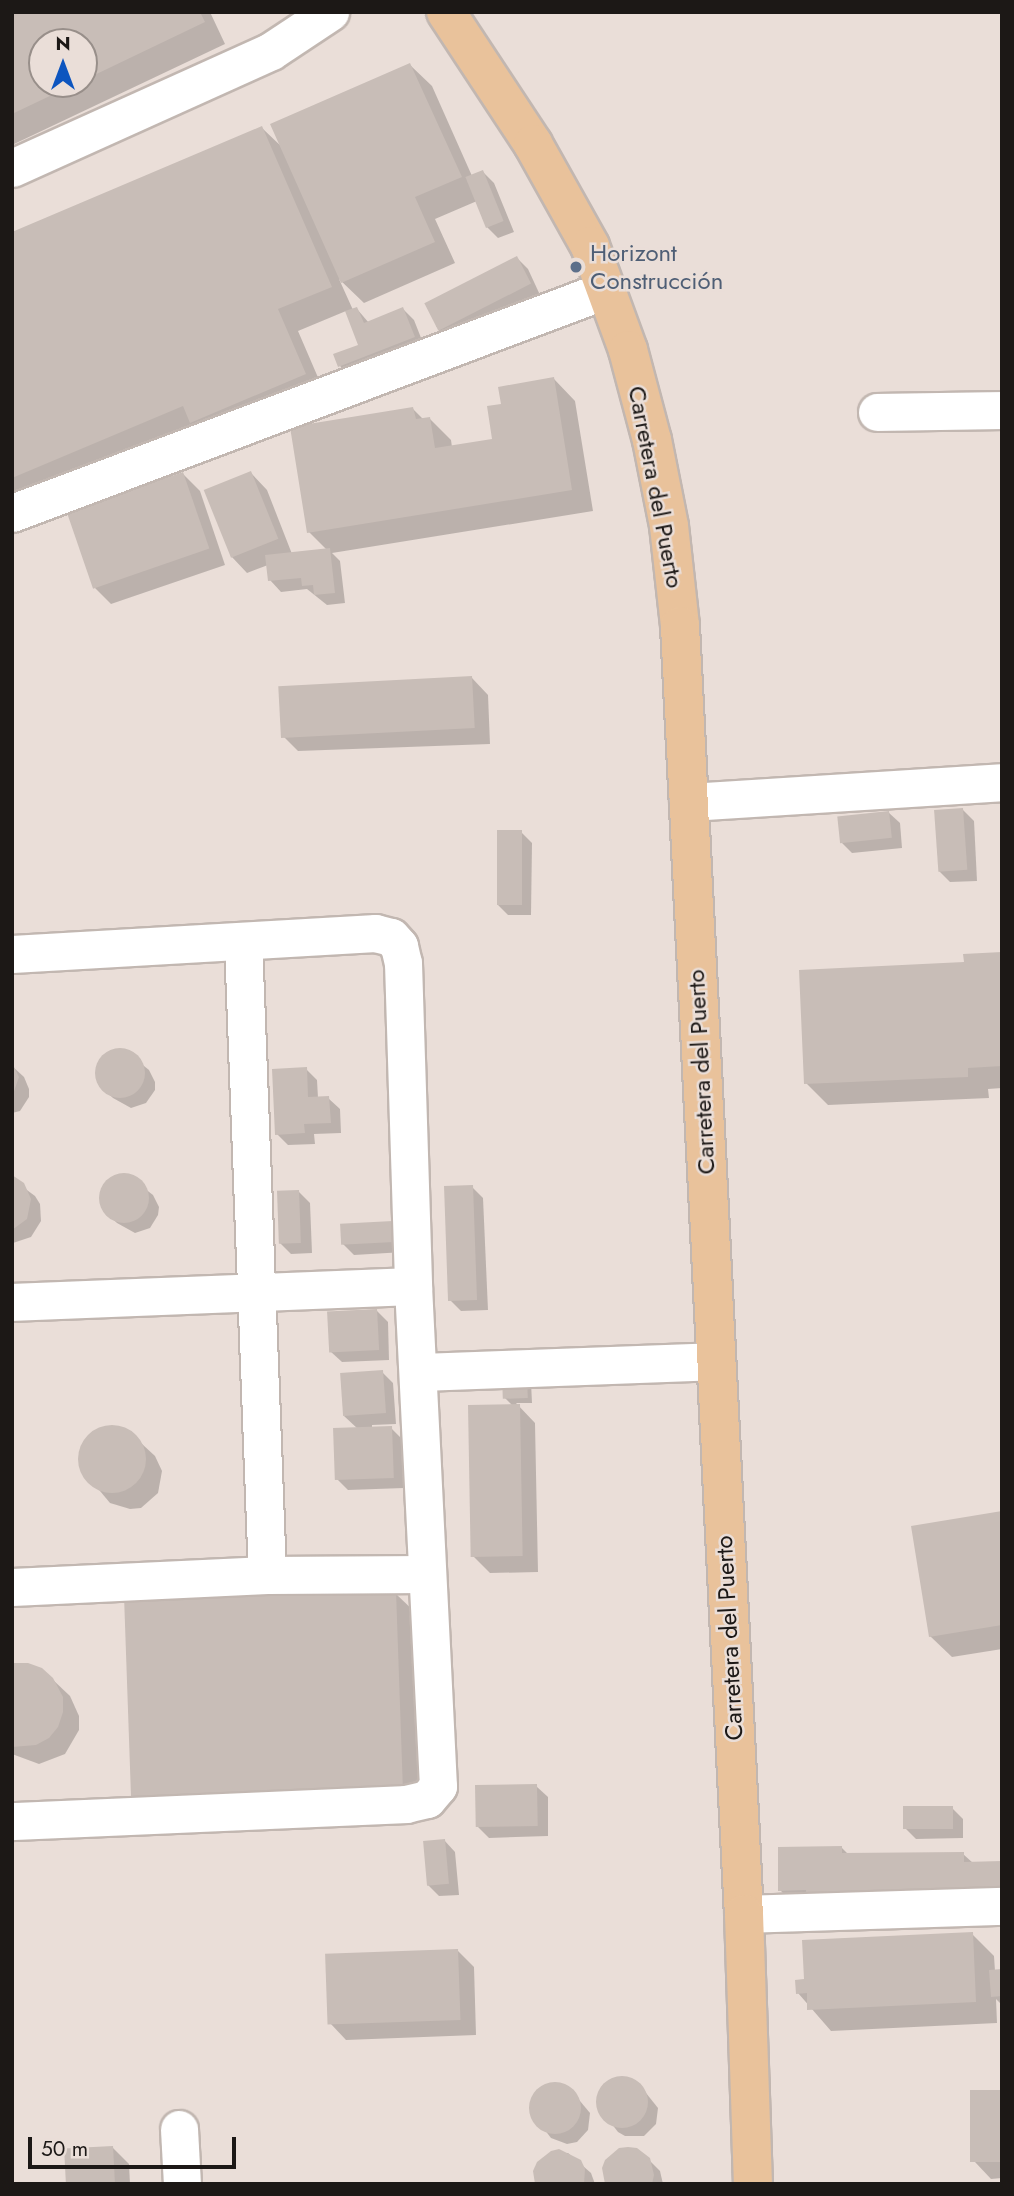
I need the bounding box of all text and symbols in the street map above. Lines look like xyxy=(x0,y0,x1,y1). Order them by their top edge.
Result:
north arrow xyxy=(28,28,98,98)
text: N xyxy=(55,30,71,57)
place label: Horizont Construcción xyxy=(590,239,723,295)
marker: Horizont Construcción xyxy=(568,259,584,275)
street label: Carretera del Puerto xyxy=(622,384,690,590)
street label: Carretera del Puerto xyxy=(681,969,721,1175)
street label: Carretera del Puerto xyxy=(709,1535,749,1741)
scale bar xyxy=(32,2122,240,2166)
text: 50 m xyxy=(41,2134,88,2164)

